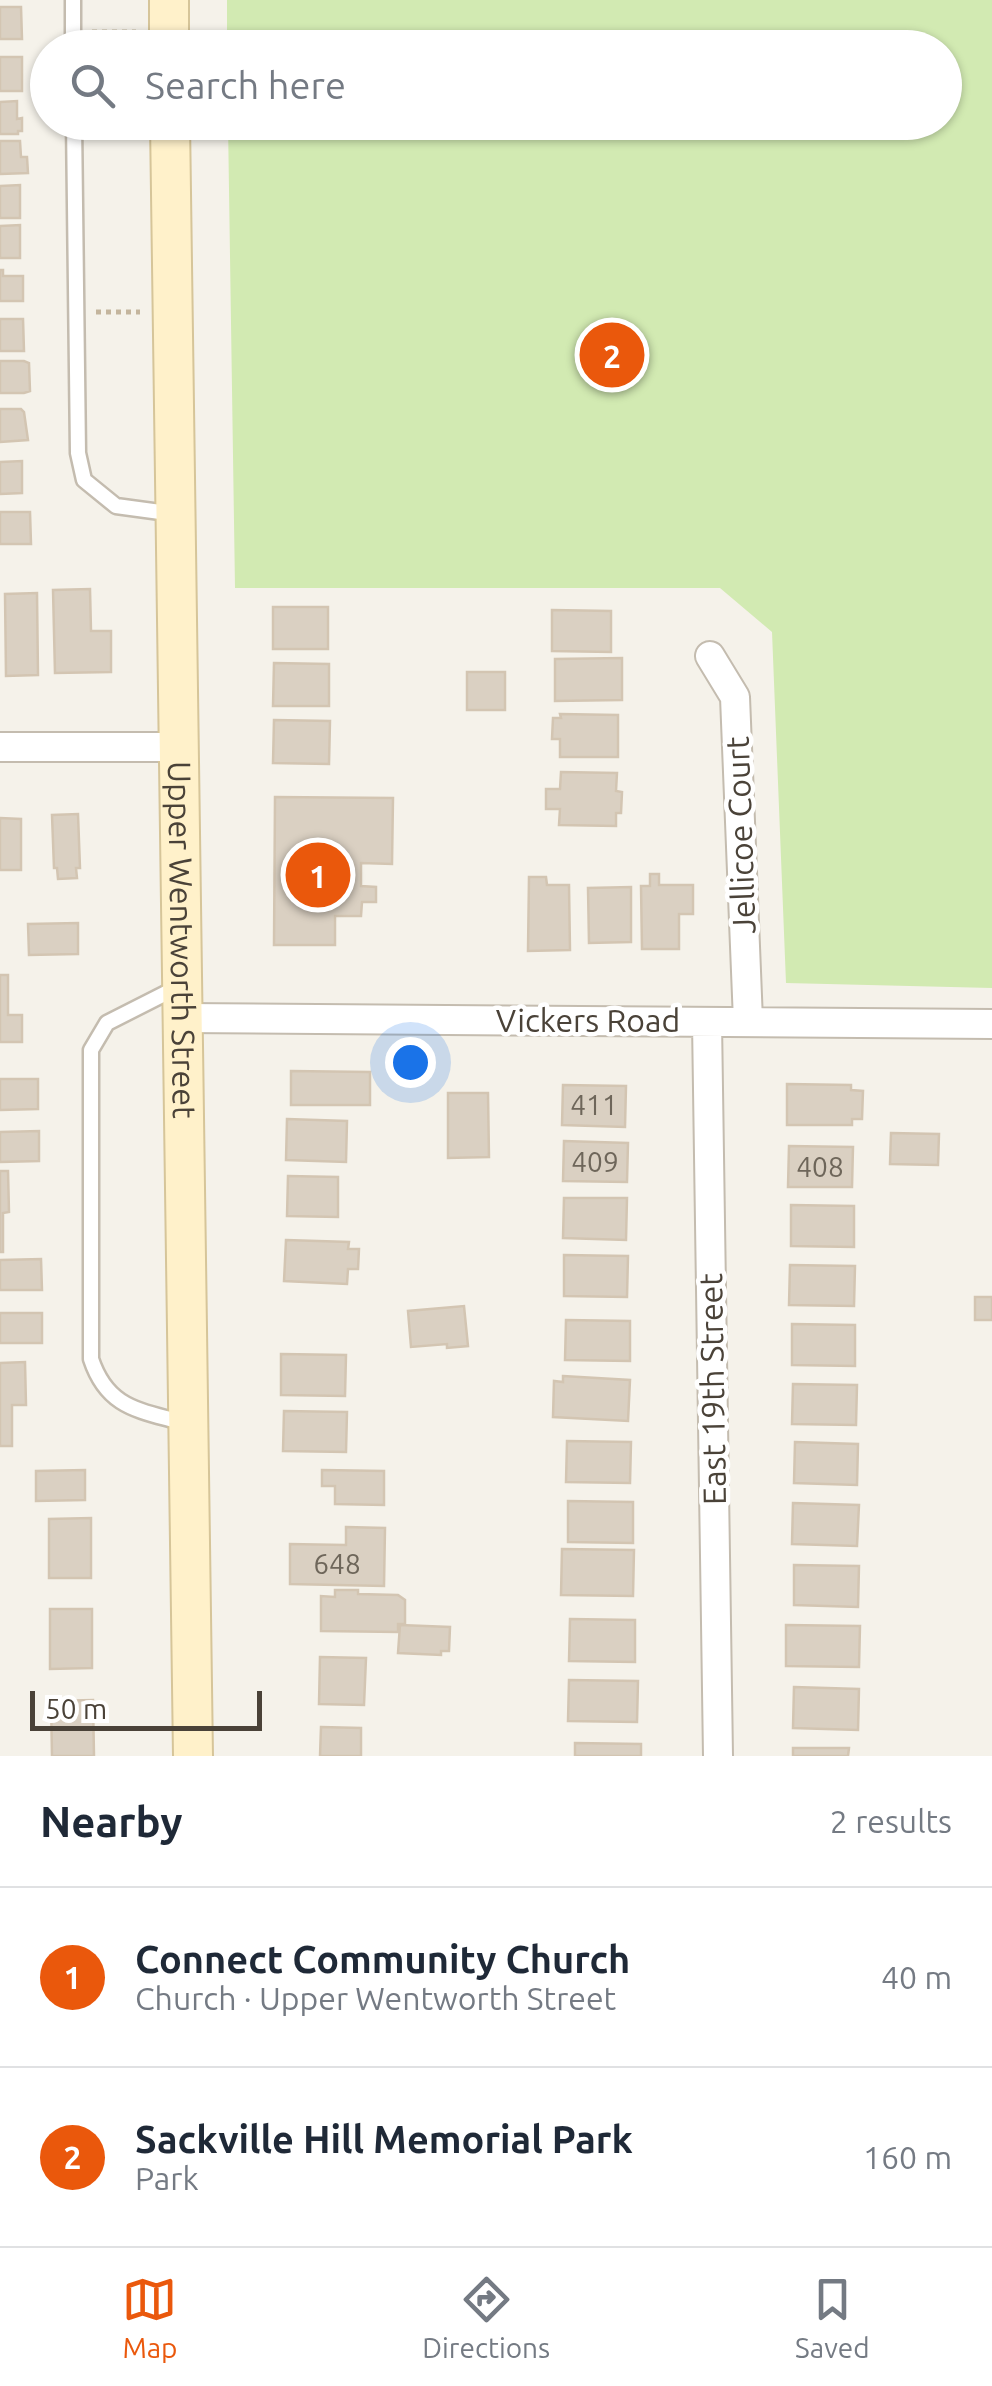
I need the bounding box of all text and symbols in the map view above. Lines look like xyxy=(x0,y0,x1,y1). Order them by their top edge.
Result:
search box xyxy=(30,30,962,140)
icon: search xyxy=(65,58,120,113)
text: Search here xyxy=(145,64,346,106)
pin: 2 xyxy=(580,318,644,392)
street label: Jellicoe Court xyxy=(719,735,761,934)
street label: Upper Wentworth Street xyxy=(162,761,203,1119)
pin: 1 xyxy=(286,838,350,912)
street label: Vickers Road xyxy=(496,1002,680,1038)
your location xyxy=(385,1037,436,1088)
house number: 411 xyxy=(570,1089,618,1120)
house number: 409 xyxy=(571,1146,619,1177)
house number: 408 xyxy=(796,1151,844,1182)
street label: East 19th Street xyxy=(692,1272,732,1505)
house number: 648 xyxy=(313,1548,361,1579)
scale bar xyxy=(30,1686,262,1730)
text: 50 m xyxy=(45,1693,107,1724)
text: Nearby xyxy=(40,1798,183,1845)
text: 2 results xyxy=(830,1803,952,1839)
text: Connect Community Church xyxy=(135,1938,630,1980)
text: 1 xyxy=(63,1959,82,1995)
text: 40 m xyxy=(881,1959,952,1995)
text: Church · Upper Wentworth Street xyxy=(135,1980,616,2016)
text: Sackville Hill Memorial Park xyxy=(135,2118,633,2160)
text: 2 xyxy=(63,2139,82,2175)
text: 160 m xyxy=(863,2139,952,2175)
text: Park xyxy=(135,2160,199,2196)
tab: Map xyxy=(122,2272,178,2363)
tab: Directions xyxy=(422,2272,550,2363)
tab: Saved xyxy=(795,2272,870,2363)

